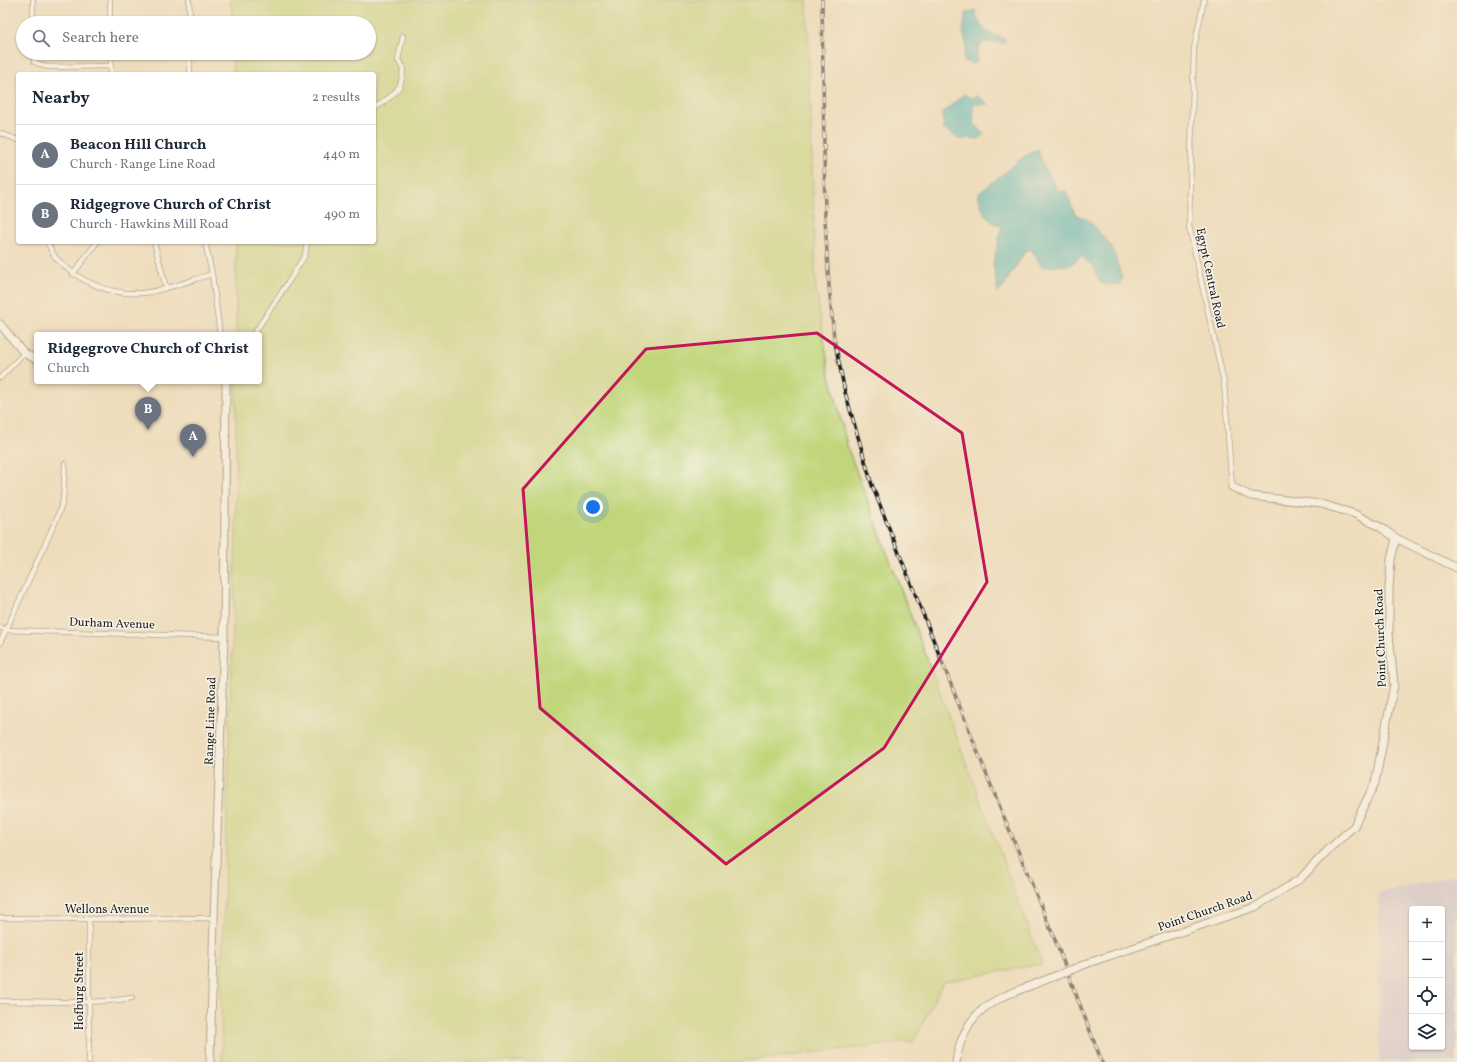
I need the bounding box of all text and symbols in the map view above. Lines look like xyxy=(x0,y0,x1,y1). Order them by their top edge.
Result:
search box xyxy=(16,16,376,60)
icon: search xyxy=(30,27,52,49)
text: Search here xyxy=(62,28,139,49)
text: Nearby xyxy=(32,87,90,110)
text: 2 results xyxy=(312,89,360,107)
text: Beacon Hill Church xyxy=(70,135,207,156)
text: A xyxy=(40,146,50,164)
text: 440 m xyxy=(323,146,360,164)
text: Church · Range Line Road xyxy=(70,156,216,174)
text: Ridgegrove Church of Christ xyxy=(70,195,271,216)
text: B xyxy=(41,206,49,224)
text: 490 m xyxy=(324,206,360,224)
text: Church · Hawkins Mill Road xyxy=(70,216,229,234)
street label: Egypt Central Road xyxy=(1192,226,1229,330)
popup xyxy=(34,332,262,384)
text: Ridgegrove Church of Christ xyxy=(47,339,249,360)
text: Church xyxy=(47,360,90,378)
pin: B xyxy=(135,397,161,430)
pin: A xyxy=(180,424,206,457)
your location xyxy=(583,497,603,517)
street label: Point Church Road xyxy=(1371,588,1391,688)
street label: Durham Avenue xyxy=(69,615,156,634)
street label: Range Line Road xyxy=(201,676,221,765)
street label: Point Church Road xyxy=(1156,888,1255,936)
street label: Wellons Avenue xyxy=(65,902,149,918)
map controls xyxy=(1409,906,1445,1050)
button: + xyxy=(1409,906,1445,942)
button: − xyxy=(1409,942,1445,978)
street label: Hofburg Street xyxy=(72,952,88,1030)
button: locate xyxy=(1409,978,1445,1014)
button: layers xyxy=(1409,1014,1445,1050)

